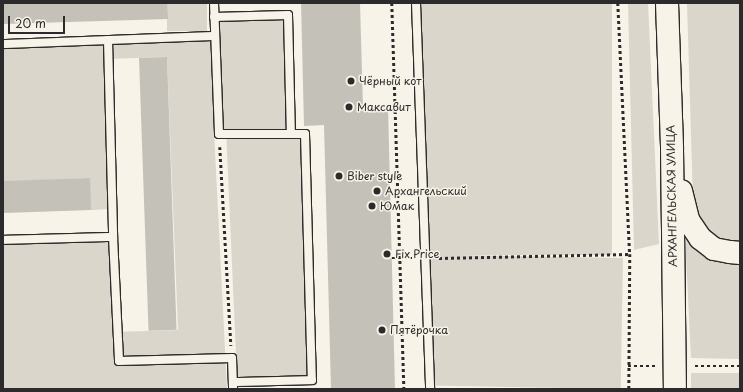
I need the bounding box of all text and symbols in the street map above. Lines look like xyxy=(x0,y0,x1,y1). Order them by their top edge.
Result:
scale bar xyxy=(10,8,67,34)
text: 20 m xyxy=(15,14,46,32)
place label: Чёрный кот xyxy=(359,74,422,88)
marker: Чёрный кот xyxy=(346,76,356,86)
place label: Максавит xyxy=(357,100,411,114)
marker: Максавит xyxy=(344,102,354,112)
street label: АРХАНГЕЛЬСКАЯ УЛИЦА xyxy=(664,125,680,267)
place label: Biber style xyxy=(347,169,404,183)
marker: Biber style xyxy=(334,171,344,181)
place label: Архангельский xyxy=(385,184,467,198)
marker: Архангельский xyxy=(372,186,382,196)
place label: Юмак xyxy=(380,199,414,213)
marker: Юмак xyxy=(367,201,377,211)
place label: Fix Price xyxy=(395,247,439,261)
marker: Fix Price xyxy=(382,249,392,259)
place label: Пятёрочка xyxy=(390,323,448,337)
marker: Пятёрочка xyxy=(377,325,387,335)

